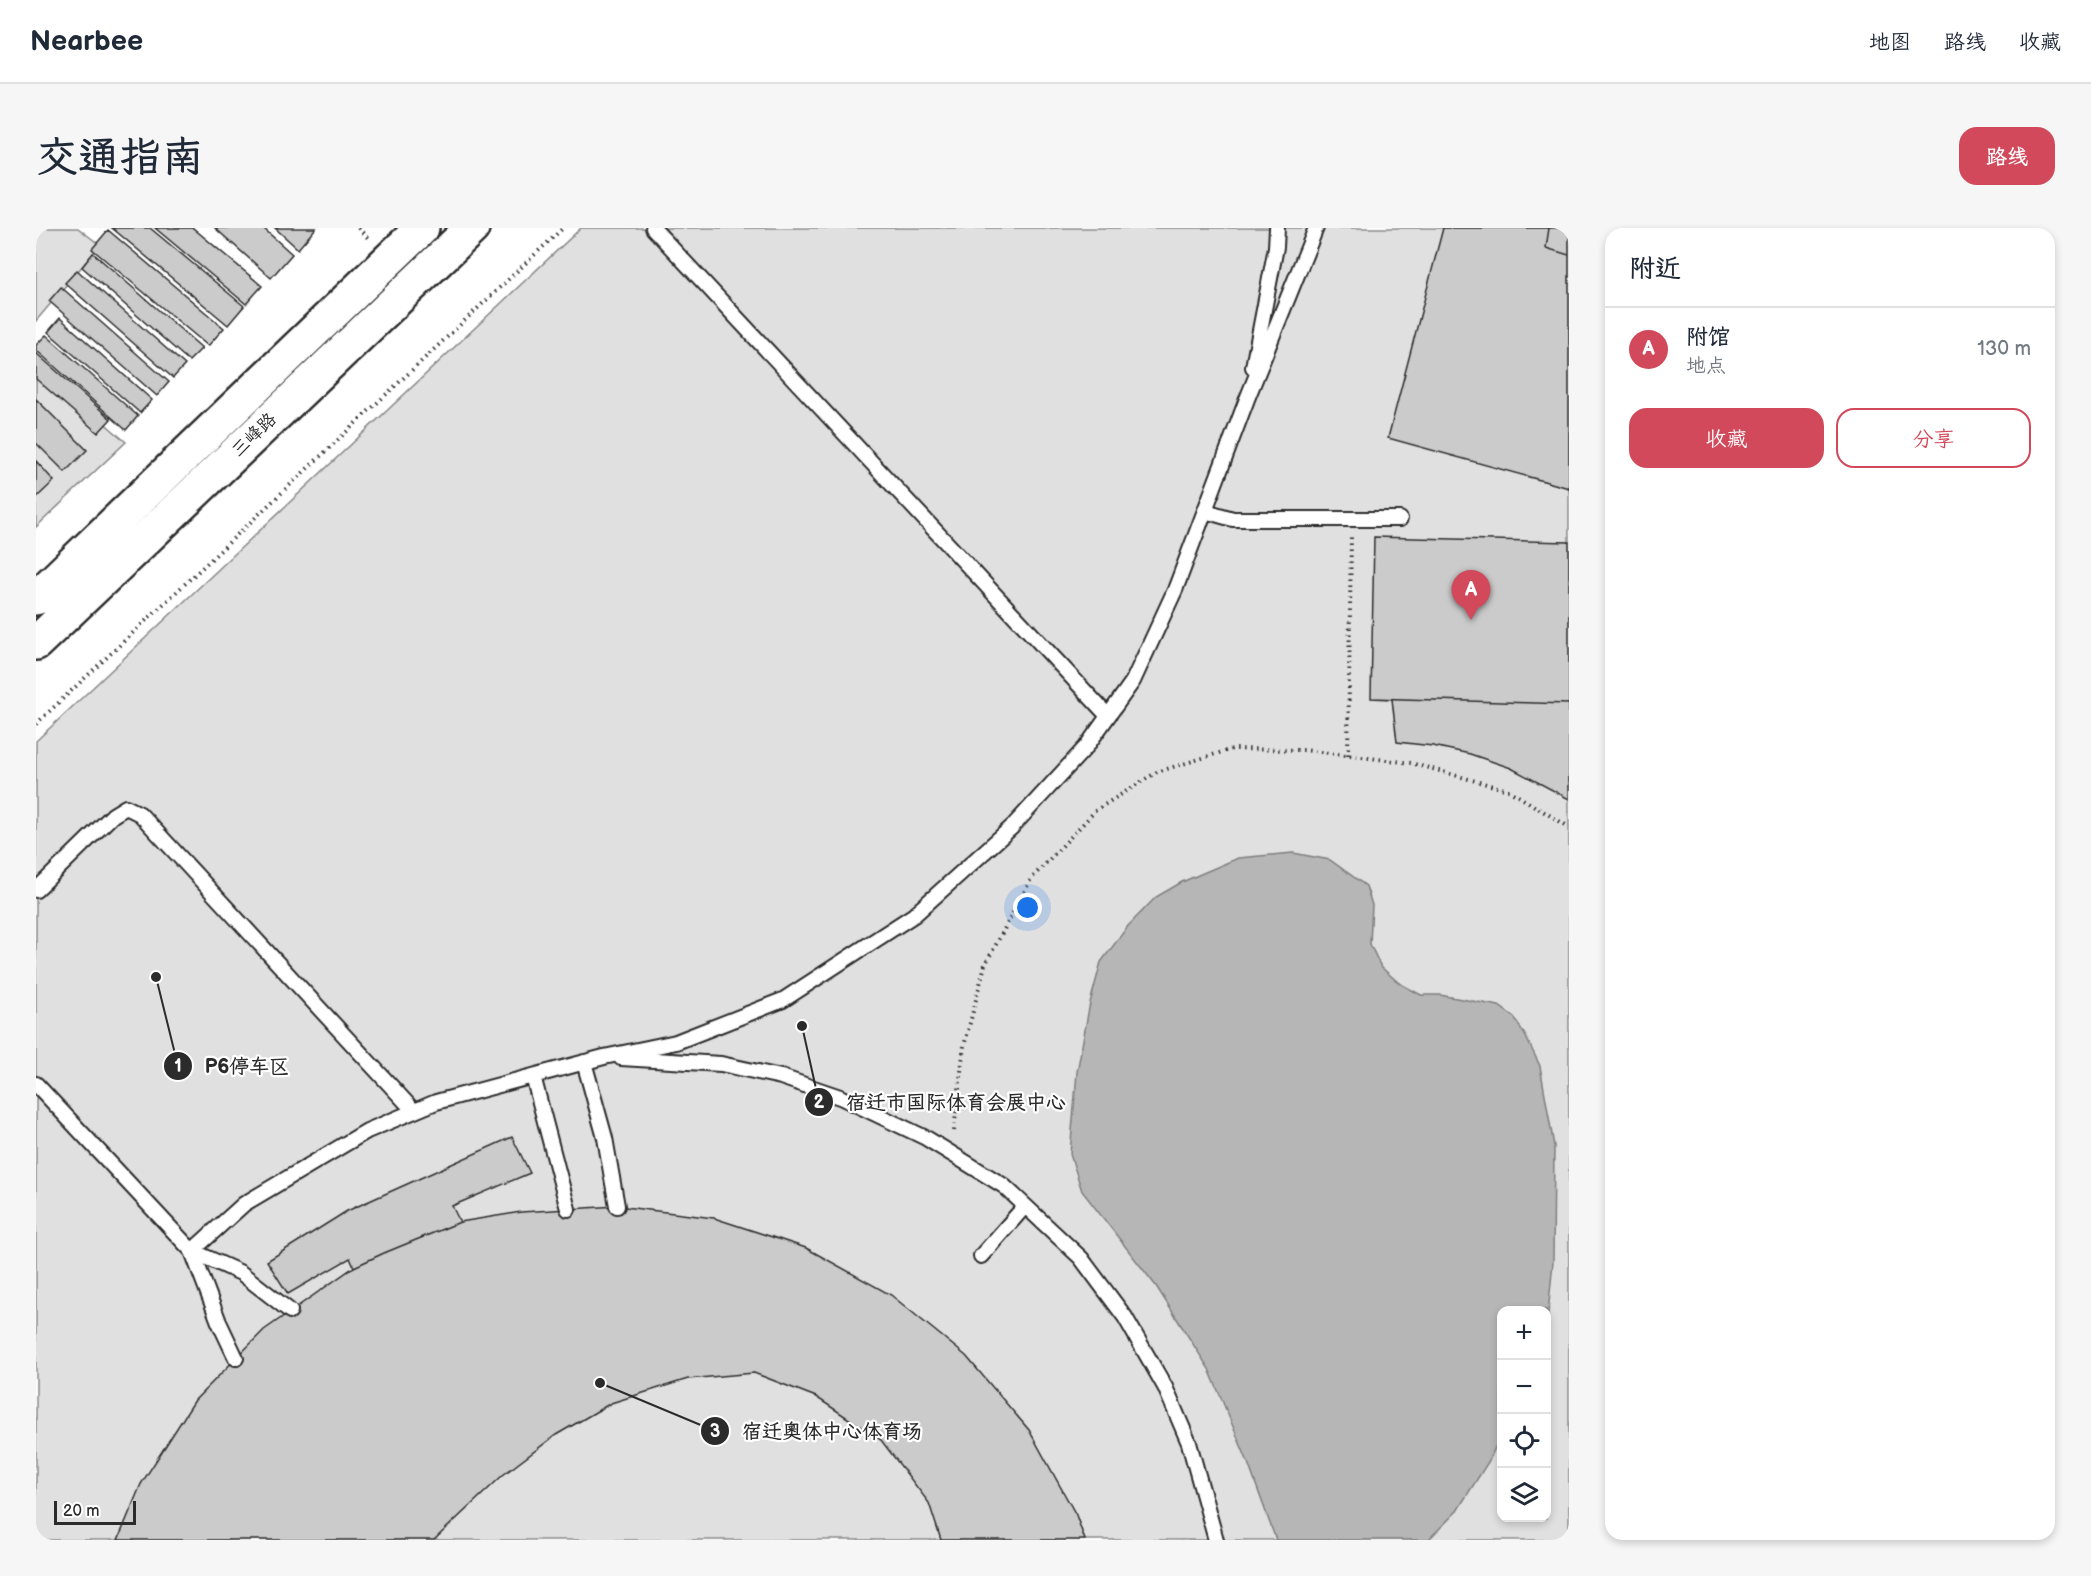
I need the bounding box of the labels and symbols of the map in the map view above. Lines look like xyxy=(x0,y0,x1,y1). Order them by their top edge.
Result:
street label: 三峰路 xyxy=(227,409,281,461)
pin: A xyxy=(1452,570,1490,620)
your location xyxy=(1013,893,1042,922)
callout: P6停车区 xyxy=(163,1047,301,1085)
text: P6停车区 xyxy=(205,1055,289,1079)
text: 1 xyxy=(174,1056,182,1077)
callout: 宿迁市国际体育会展中心 xyxy=(804,1083,1078,1121)
text: 宿迁市国际体育会展中心 xyxy=(846,1091,1066,1115)
text: 2 xyxy=(814,1092,825,1113)
callout: 宿迁奥体中心体育场 xyxy=(700,1412,934,1450)
text: 宿迁奥体中心体育场 xyxy=(742,1420,922,1444)
text: 3 xyxy=(710,1421,720,1442)
scale bar xyxy=(54,1498,136,1526)

